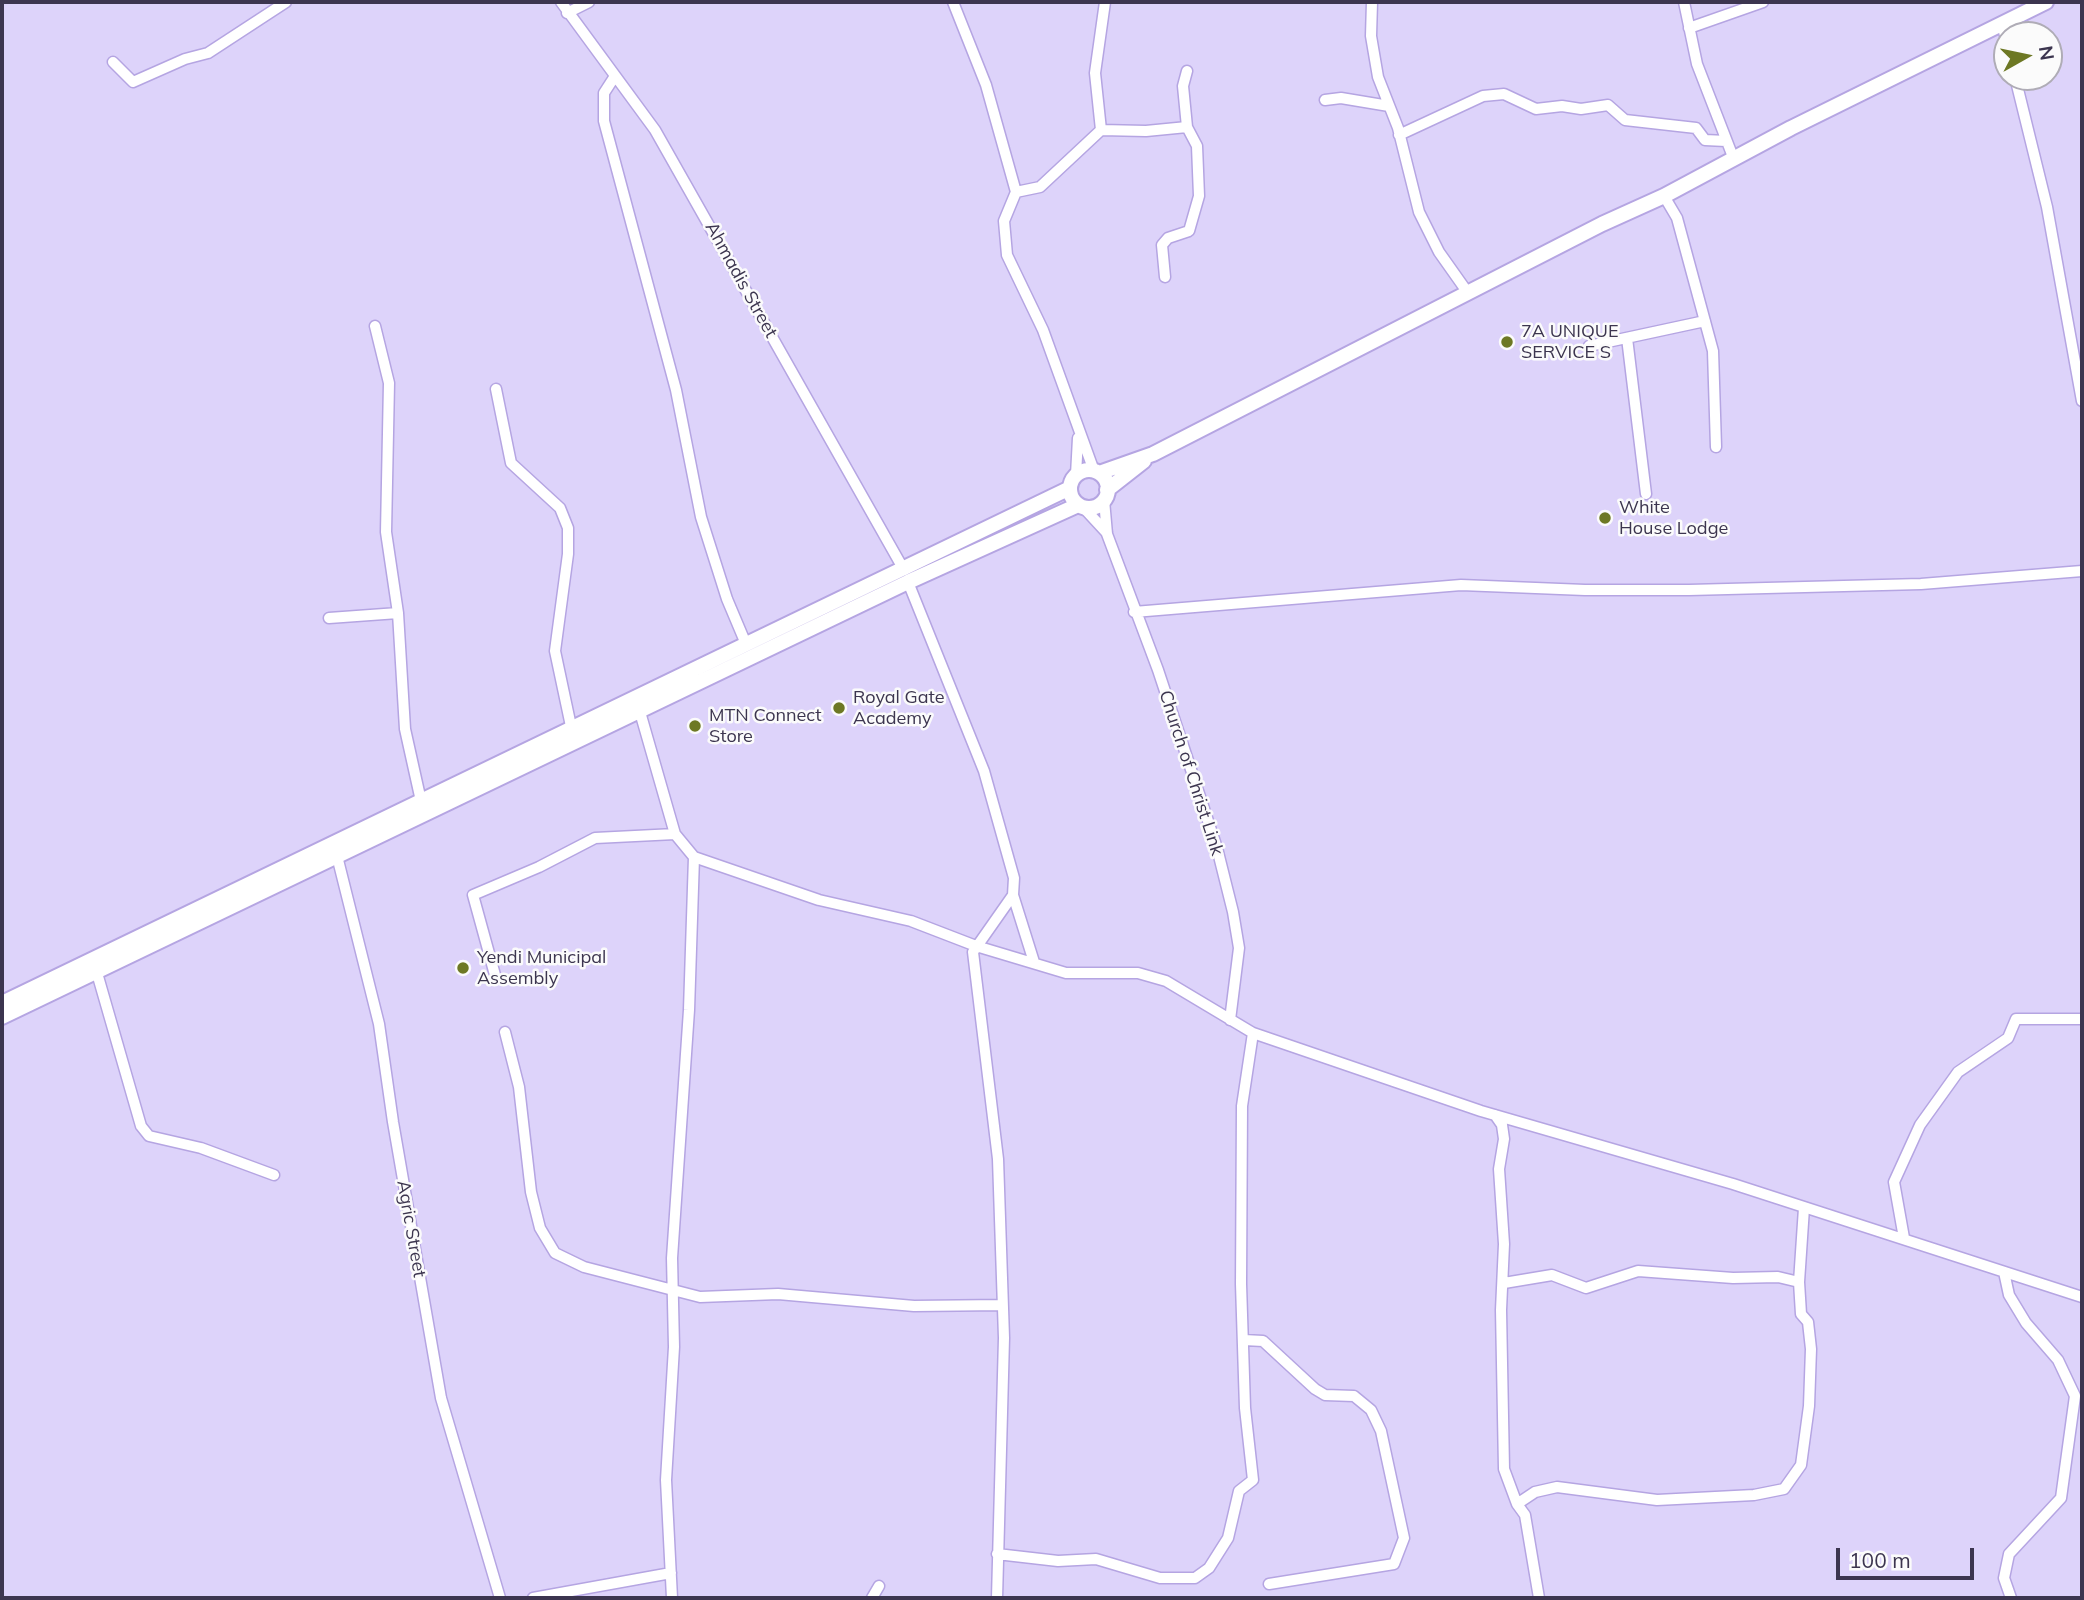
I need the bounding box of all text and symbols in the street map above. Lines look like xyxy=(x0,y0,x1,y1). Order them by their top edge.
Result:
north arrow xyxy=(1993,21,2063,91)
text: N xyxy=(2034,44,2060,62)
street label: Ahmadis Street xyxy=(700,218,782,342)
place label: 7A UNIQUE SERVICE S xyxy=(1521,321,1619,364)
marker: 7A UNIQUE SERVICE S xyxy=(1499,334,1515,350)
place label: White House Lodge xyxy=(1619,497,1728,540)
marker: White House Lodge xyxy=(1597,510,1613,526)
place label: Royal Gate Academy xyxy=(853,687,945,730)
street label: Church of Christ Link xyxy=(1154,688,1228,858)
marker: Royal Gate Academy xyxy=(831,700,847,716)
place label: MTN Connect Store xyxy=(709,705,822,748)
marker: MTN Connect Store xyxy=(687,718,703,734)
place label: Yendi Municipal Assembly xyxy=(477,947,606,990)
marker: Yendi Municipal Assembly xyxy=(455,960,471,976)
street label: Agric Street xyxy=(392,1179,430,1279)
scale bar xyxy=(1839,1534,1977,1578)
text: 100 m xyxy=(1849,1547,1911,1573)

